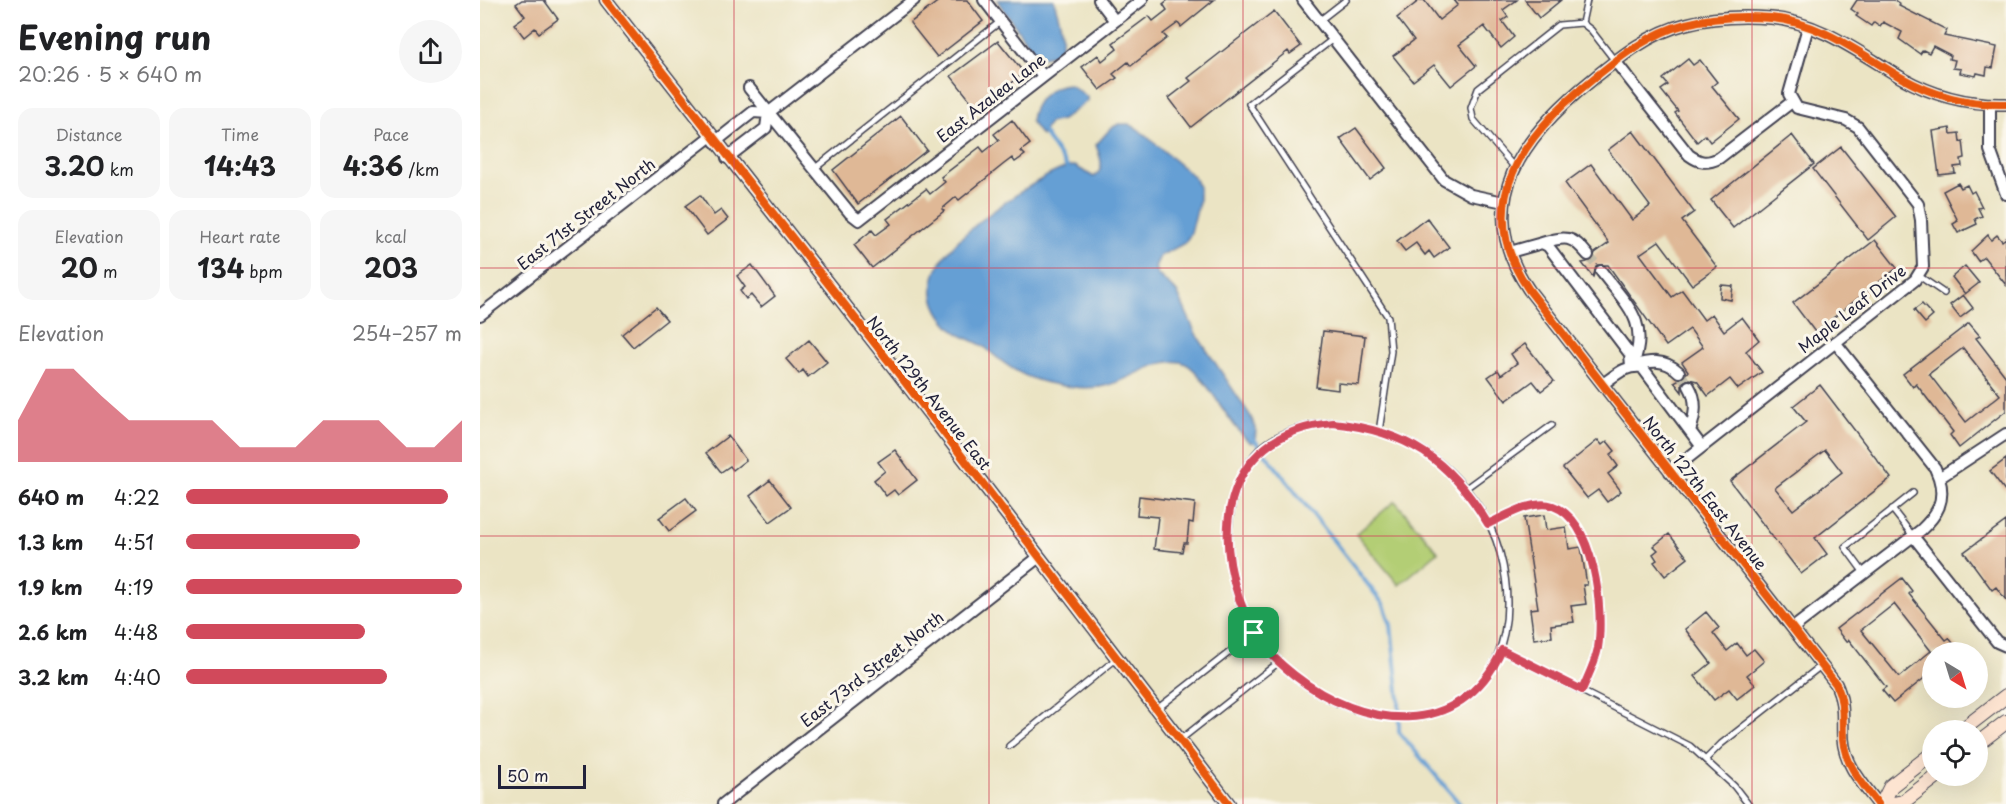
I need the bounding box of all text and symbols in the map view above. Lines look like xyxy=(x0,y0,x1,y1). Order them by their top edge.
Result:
text: Evening run xyxy=(18,11,211,61)
button: share xyxy=(399,20,462,83)
street label: East Azalea Lane xyxy=(931,47,1050,148)
text: 20:26 · 5 × 640 m xyxy=(18,59,202,89)
text: Distance xyxy=(55,122,123,146)
text: Time xyxy=(221,122,259,146)
text: Pace xyxy=(373,122,409,146)
text: 3.20 xyxy=(44,146,105,185)
text: 14:43 xyxy=(204,146,276,185)
text: 4:36 xyxy=(343,146,403,185)
street label: East 71st Street North xyxy=(511,152,660,275)
text: km xyxy=(105,157,134,181)
text: /km xyxy=(403,157,439,181)
text: Elevation xyxy=(54,224,124,248)
text: Heart rate xyxy=(200,224,280,248)
text: kcal xyxy=(375,224,407,248)
text: 20 xyxy=(61,248,98,287)
text: 134 xyxy=(197,248,244,287)
text: 203 xyxy=(364,248,418,287)
street label: Maple Leaf Drive xyxy=(1792,258,1910,358)
text: m xyxy=(98,259,118,283)
text: bpm xyxy=(244,259,283,283)
street label: North 129th Avenue East xyxy=(862,310,998,475)
text: Elevation xyxy=(18,318,104,348)
text: 254–257 m xyxy=(352,318,462,348)
street label: North 127th East Avenue xyxy=(1638,410,1774,575)
text: 640 m xyxy=(18,482,84,512)
text: 4:22 xyxy=(114,482,160,512)
text: 1.3 km xyxy=(18,527,84,557)
text: 4:51 xyxy=(114,527,154,557)
text: 1.9 km xyxy=(18,572,83,602)
text: 4:19 xyxy=(114,572,154,602)
street label: East 73rd Street North xyxy=(795,605,948,732)
pin xyxy=(1228,607,1279,658)
icon: arrive xyxy=(1237,616,1270,649)
text: 2.6 km xyxy=(18,617,87,647)
text: 4:48 xyxy=(114,617,158,647)
north arrow xyxy=(1922,642,1988,708)
map controls xyxy=(1922,642,1988,786)
text: 3.2 km xyxy=(18,662,89,692)
text: 4:40 xyxy=(114,662,161,692)
button: locate xyxy=(1922,720,1988,786)
scale bar xyxy=(498,762,586,790)
text: 50 m xyxy=(507,763,548,787)

